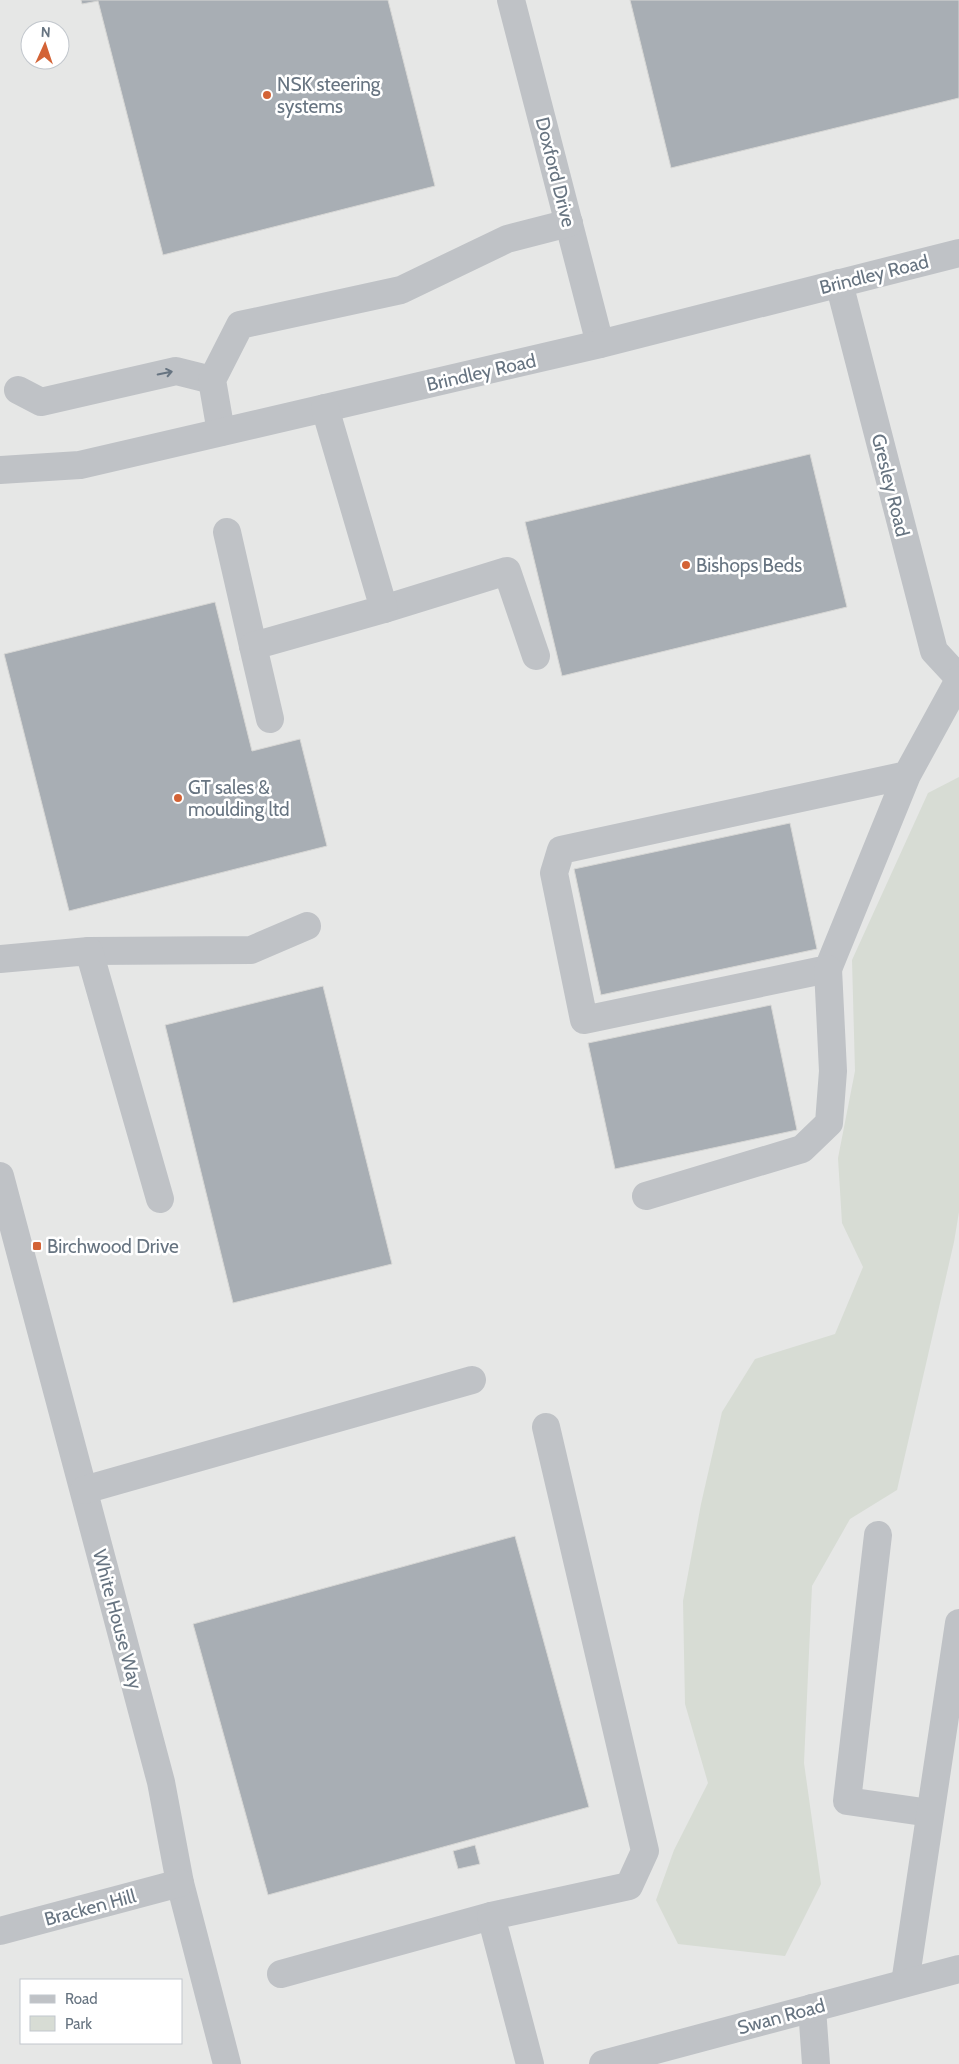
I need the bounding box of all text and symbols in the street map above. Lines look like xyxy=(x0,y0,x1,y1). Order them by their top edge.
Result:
north arrow xyxy=(20,20,70,70)
text: N xyxy=(40,23,51,41)
place label: NSK steering systems xyxy=(277,73,381,118)
marker: NSK steering systems xyxy=(261,89,273,101)
street label: Doxford Drive xyxy=(531,115,580,230)
street label: Brindley Road xyxy=(817,250,931,299)
street label: Brindley Road xyxy=(424,349,538,396)
one-way arrow xyxy=(157,368,173,378)
street label: Gresley Road xyxy=(867,431,914,539)
place label: Bishops Beds xyxy=(696,554,802,577)
marker: Bishops Beds xyxy=(680,559,692,571)
place label: GT sales & moulding ltd xyxy=(188,776,290,821)
marker: GT sales & moulding ltd xyxy=(172,792,184,804)
place label: Birchwood Drive xyxy=(47,1235,179,1258)
marker: Birchwood Drive xyxy=(31,1240,43,1252)
street label: White House Way xyxy=(88,1547,147,1692)
street label: Bracken Hill xyxy=(42,1884,139,1931)
legend xyxy=(20,1979,182,2044)
text: Road xyxy=(65,1990,98,2008)
street label: Swan Road xyxy=(735,1994,827,2039)
text: Park xyxy=(65,2015,92,2033)

